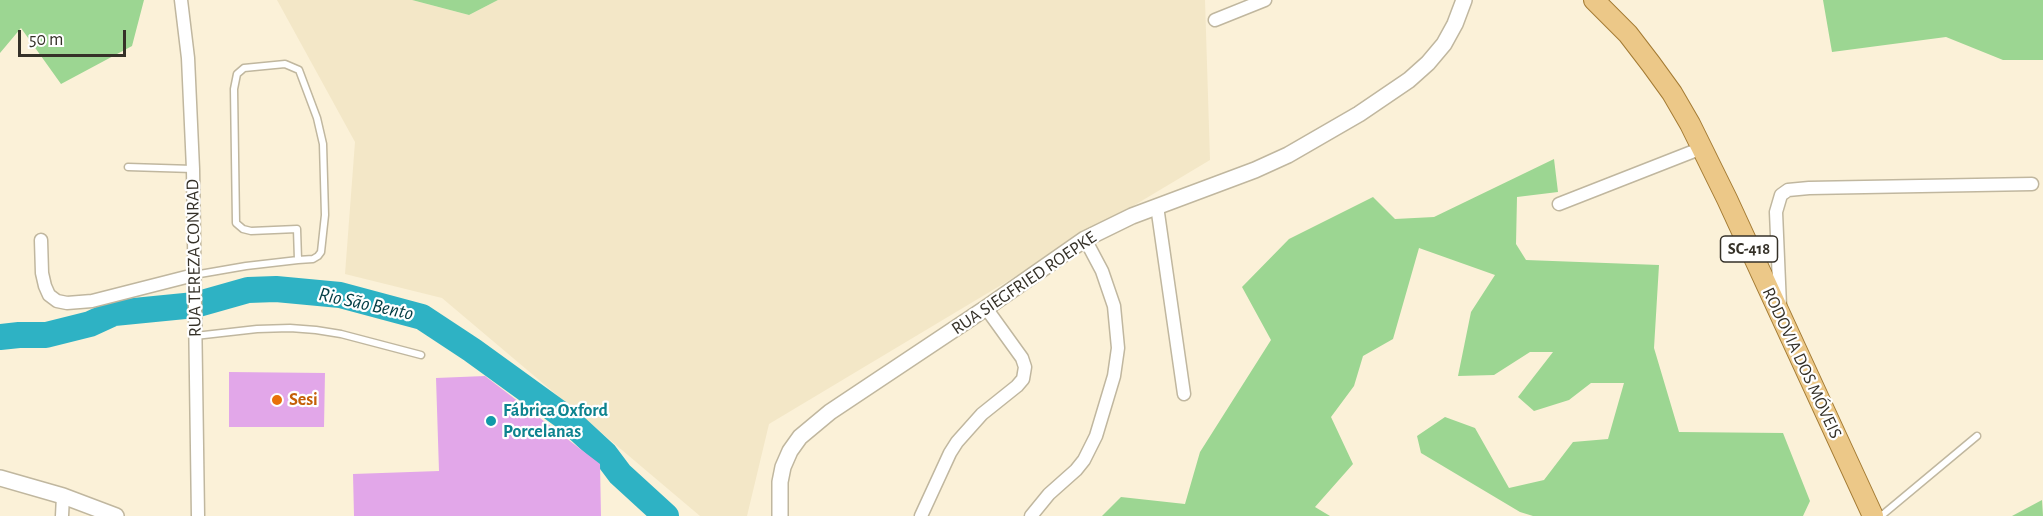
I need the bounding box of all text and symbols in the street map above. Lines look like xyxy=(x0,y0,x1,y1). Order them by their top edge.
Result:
scale bar xyxy=(21,18,129,56)
text: 50 m xyxy=(29,31,63,49)
street label: RUA TEREZA CONRAD xyxy=(182,179,206,337)
street label: RUA SIEGFRIED ROEPKE xyxy=(947,226,1101,340)
road number: SC-418 xyxy=(1720,236,1778,262)
water label: Rio São Bento xyxy=(316,282,416,326)
street label: RODOVIA DOS MÓVEIS xyxy=(1757,284,1847,442)
place label: Sesi xyxy=(289,389,318,411)
marker: Sesi xyxy=(270,393,284,407)
place label: Fábrica Oxford Porcelanas xyxy=(503,400,608,442)
marker: Fábrica Oxford Porcelanas xyxy=(484,414,498,428)

